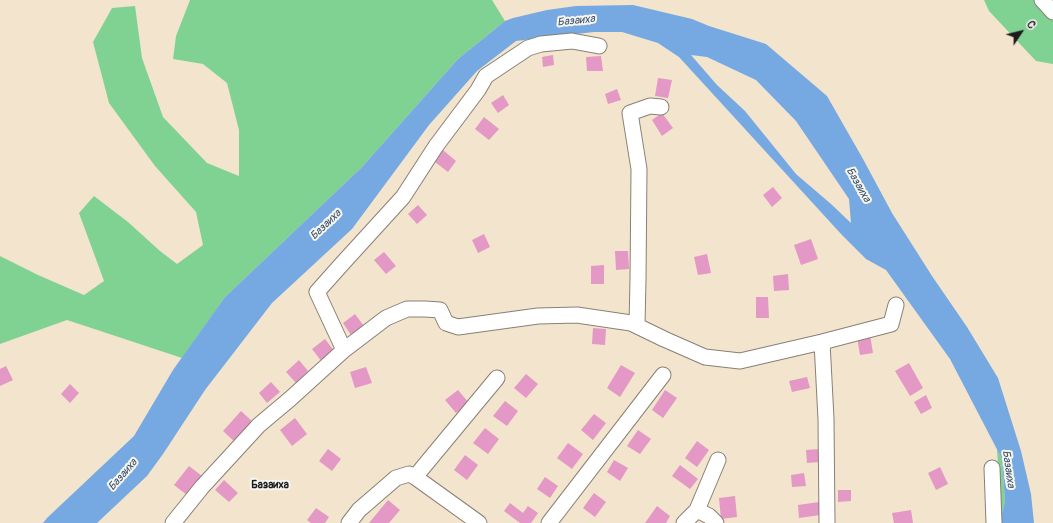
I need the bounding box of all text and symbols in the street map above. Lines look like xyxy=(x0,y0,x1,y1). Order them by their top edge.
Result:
water label: Базаиха xyxy=(557,12,595,30)
north arrow xyxy=(1001,12,1041,52)
text: С xyxy=(1024,18,1039,31)
water label: Базаиха xyxy=(843,165,873,205)
water label: Базаиха xyxy=(308,207,344,243)
water label: Базаиха xyxy=(999,449,1017,489)
water label: Базаиха xyxy=(106,456,140,494)
district label: Базаиха xyxy=(251,478,289,492)

